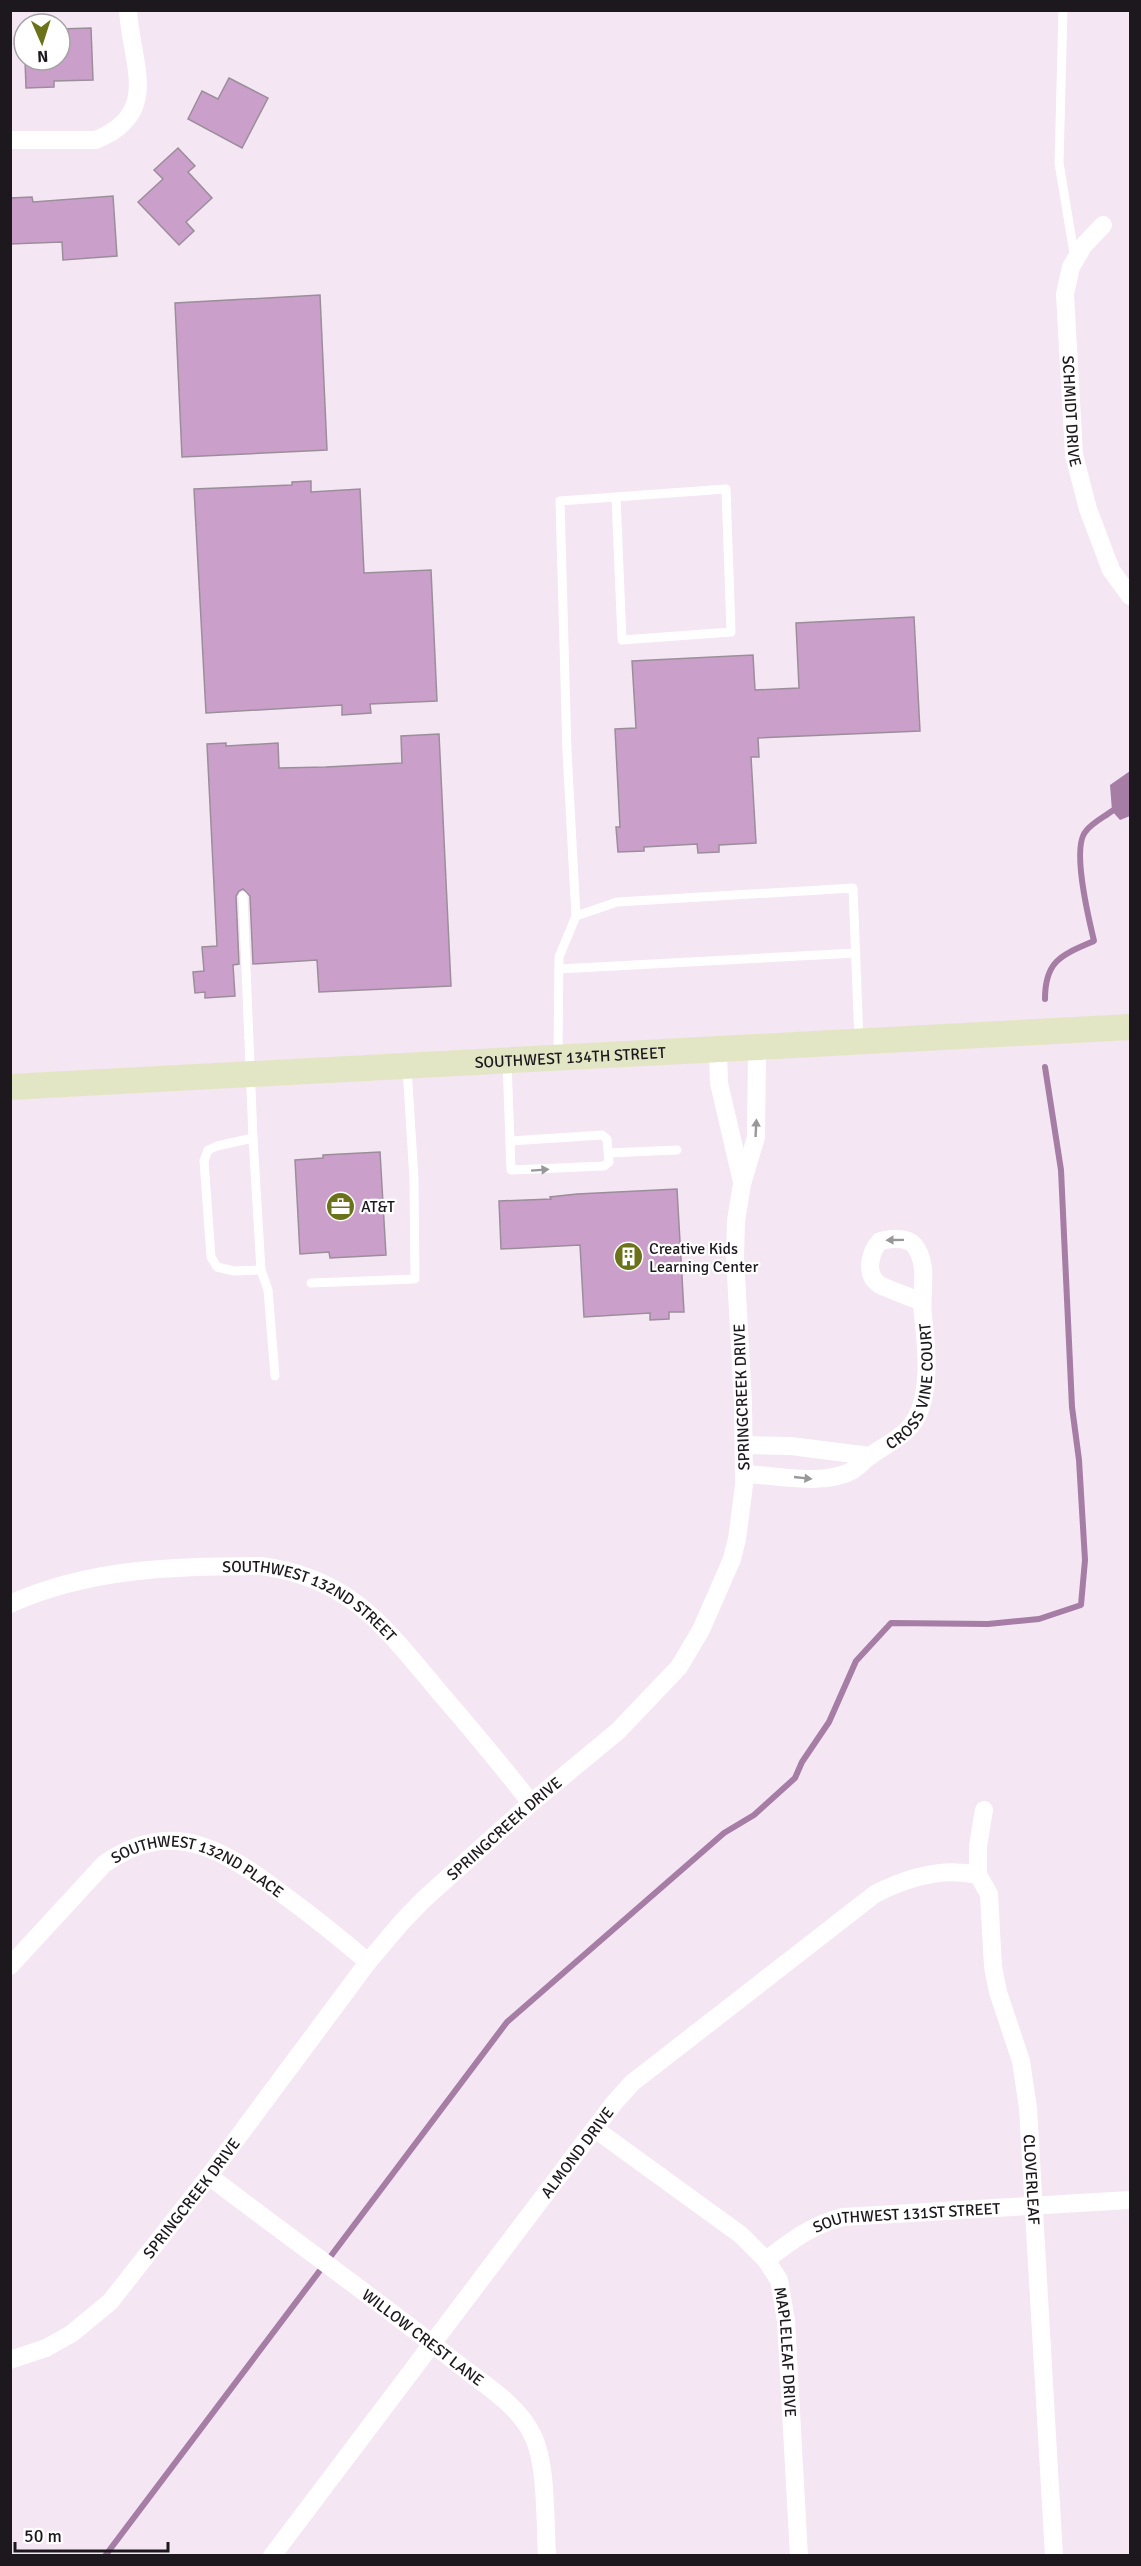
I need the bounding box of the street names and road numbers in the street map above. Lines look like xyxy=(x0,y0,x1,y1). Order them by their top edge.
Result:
street label: SCHMIDT DRIVE xyxy=(1057,355,1086,469)
street label: SOUTHWEST 134TH STREET xyxy=(474,1043,666,1073)
street label: CROSS VINE COURT xyxy=(882,1322,938,1454)
street label: SPRINGCREEK DRIVE xyxy=(729,1323,755,1471)
street label: SOUTHWEST 132ND STREET xyxy=(222,1557,400,1646)
street label: SPRINGCREEK DRIVE xyxy=(443,1773,566,1885)
street label: SOUTHWEST 132ND PLACE xyxy=(107,1831,287,1902)
street label: ALMOND DRIVE xyxy=(537,2103,619,2202)
street label: SPRINGCREEK DRIVE xyxy=(139,2134,245,2263)
street label: CLOVERLEAF xyxy=(1019,2134,1044,2226)
street label: SOUTHWEST 131ST STREET xyxy=(810,2199,1001,2238)
street label: WILLOW CREST LANE xyxy=(358,2285,487,2391)
street label: MAPLELEAF DRIVE xyxy=(769,2285,800,2418)

